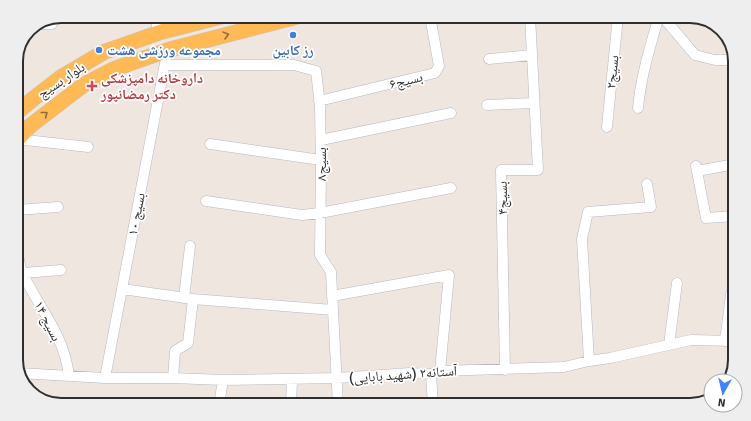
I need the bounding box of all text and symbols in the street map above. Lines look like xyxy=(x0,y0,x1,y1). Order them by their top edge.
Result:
marker: رز کابین xyxy=(288,30,298,40)
one-way arrow xyxy=(222,31,229,40)
place label: مجموعه ورزشی هشت xyxy=(107,42,221,59)
place label: رز کابین xyxy=(272,42,314,59)
marker: مجموعه ورزشی هشت xyxy=(94,45,104,55)
street label: بسیج۲ xyxy=(602,54,624,90)
street label: بلوار بسیج xyxy=(34,58,89,103)
street label: بسیج۶ xyxy=(388,68,425,94)
place label: داروخانه دامپزشکی دکتر رمضانپور xyxy=(100,70,203,103)
marker: داروخانه دامپزشکی دکتر رمضانپور xyxy=(86,80,98,92)
one-way arrow xyxy=(40,112,47,119)
street label: بسیج۸ xyxy=(313,147,331,181)
street label: بسیج۴ xyxy=(494,181,512,215)
street label: بسیج ۱۰ xyxy=(124,191,150,237)
street label: بسیج ۱۴ xyxy=(29,298,65,345)
street label: آستانه۲ (شهید بابایی) xyxy=(348,362,458,387)
north arrow xyxy=(703,373,743,413)
text: N xyxy=(717,395,726,409)

